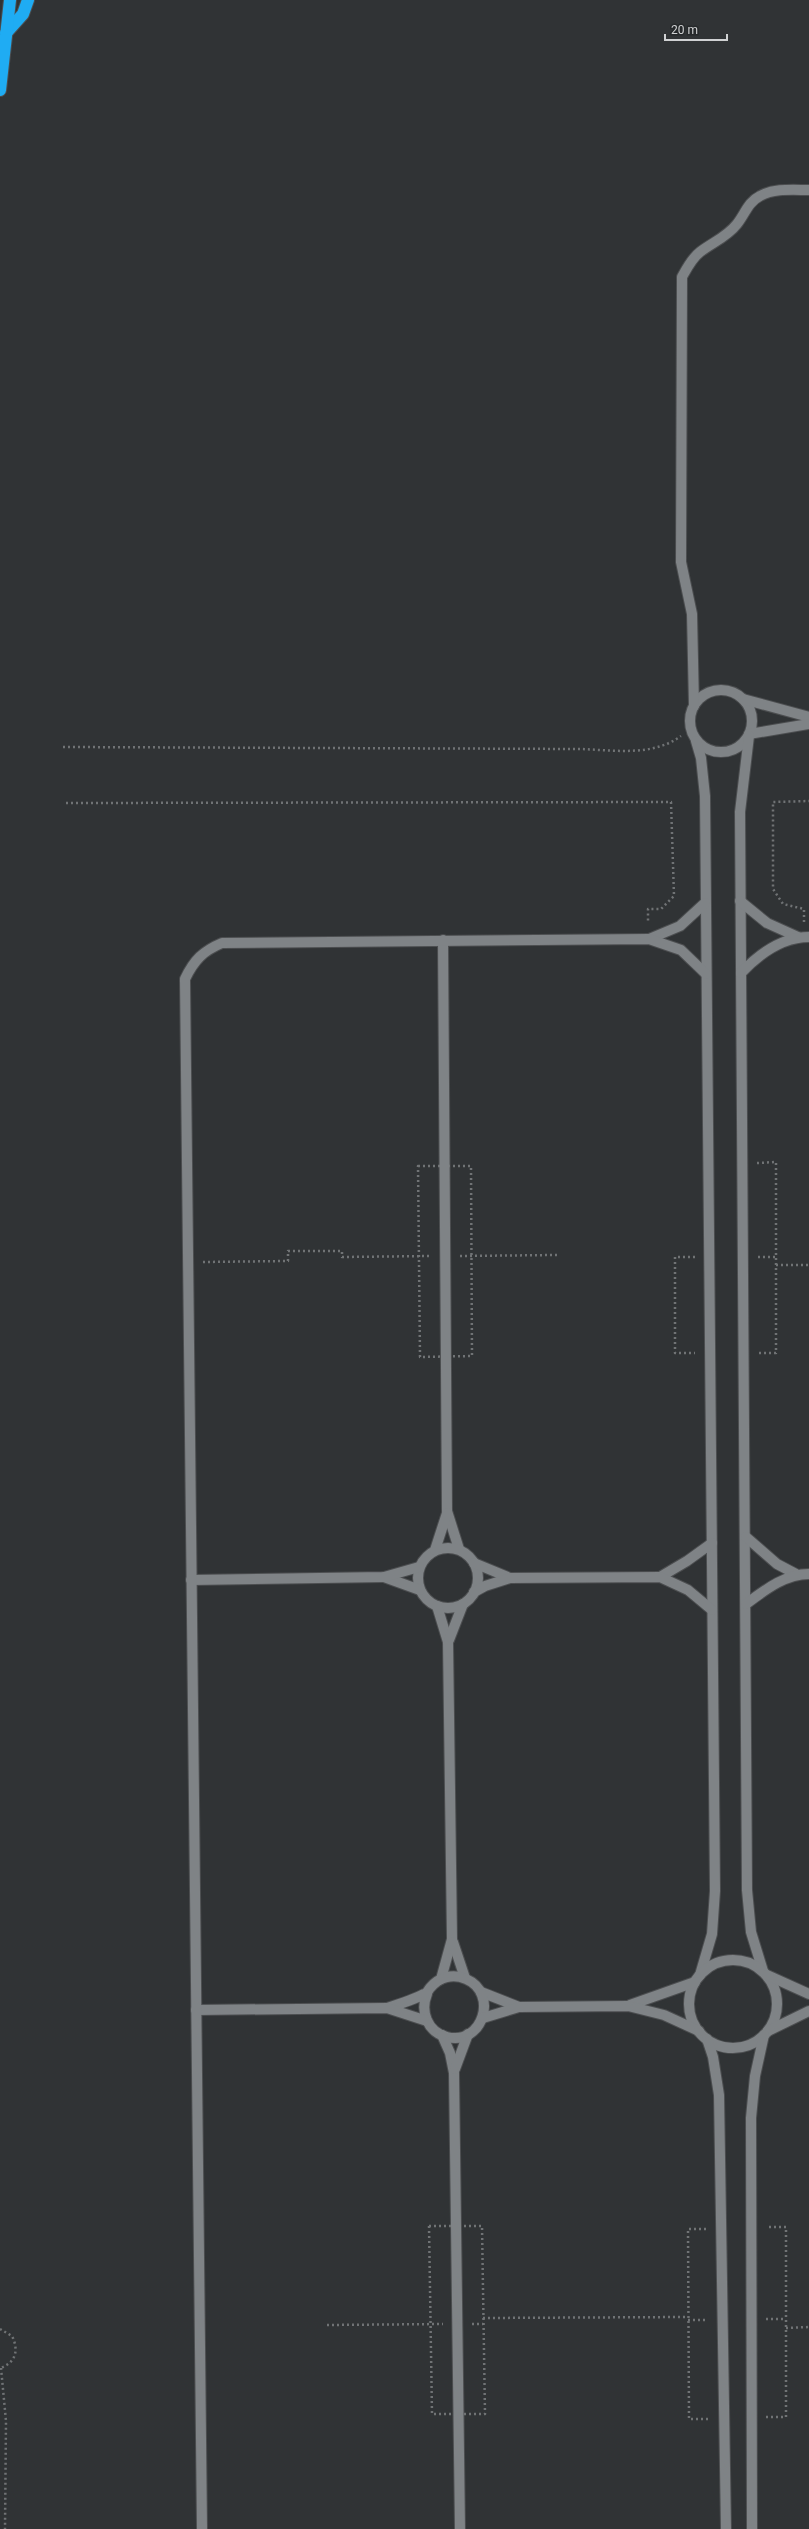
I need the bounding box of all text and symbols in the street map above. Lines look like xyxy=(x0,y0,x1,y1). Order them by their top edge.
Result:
scale bar xyxy=(665,16,727,42)
text: 20 m xyxy=(671,23,698,37)

